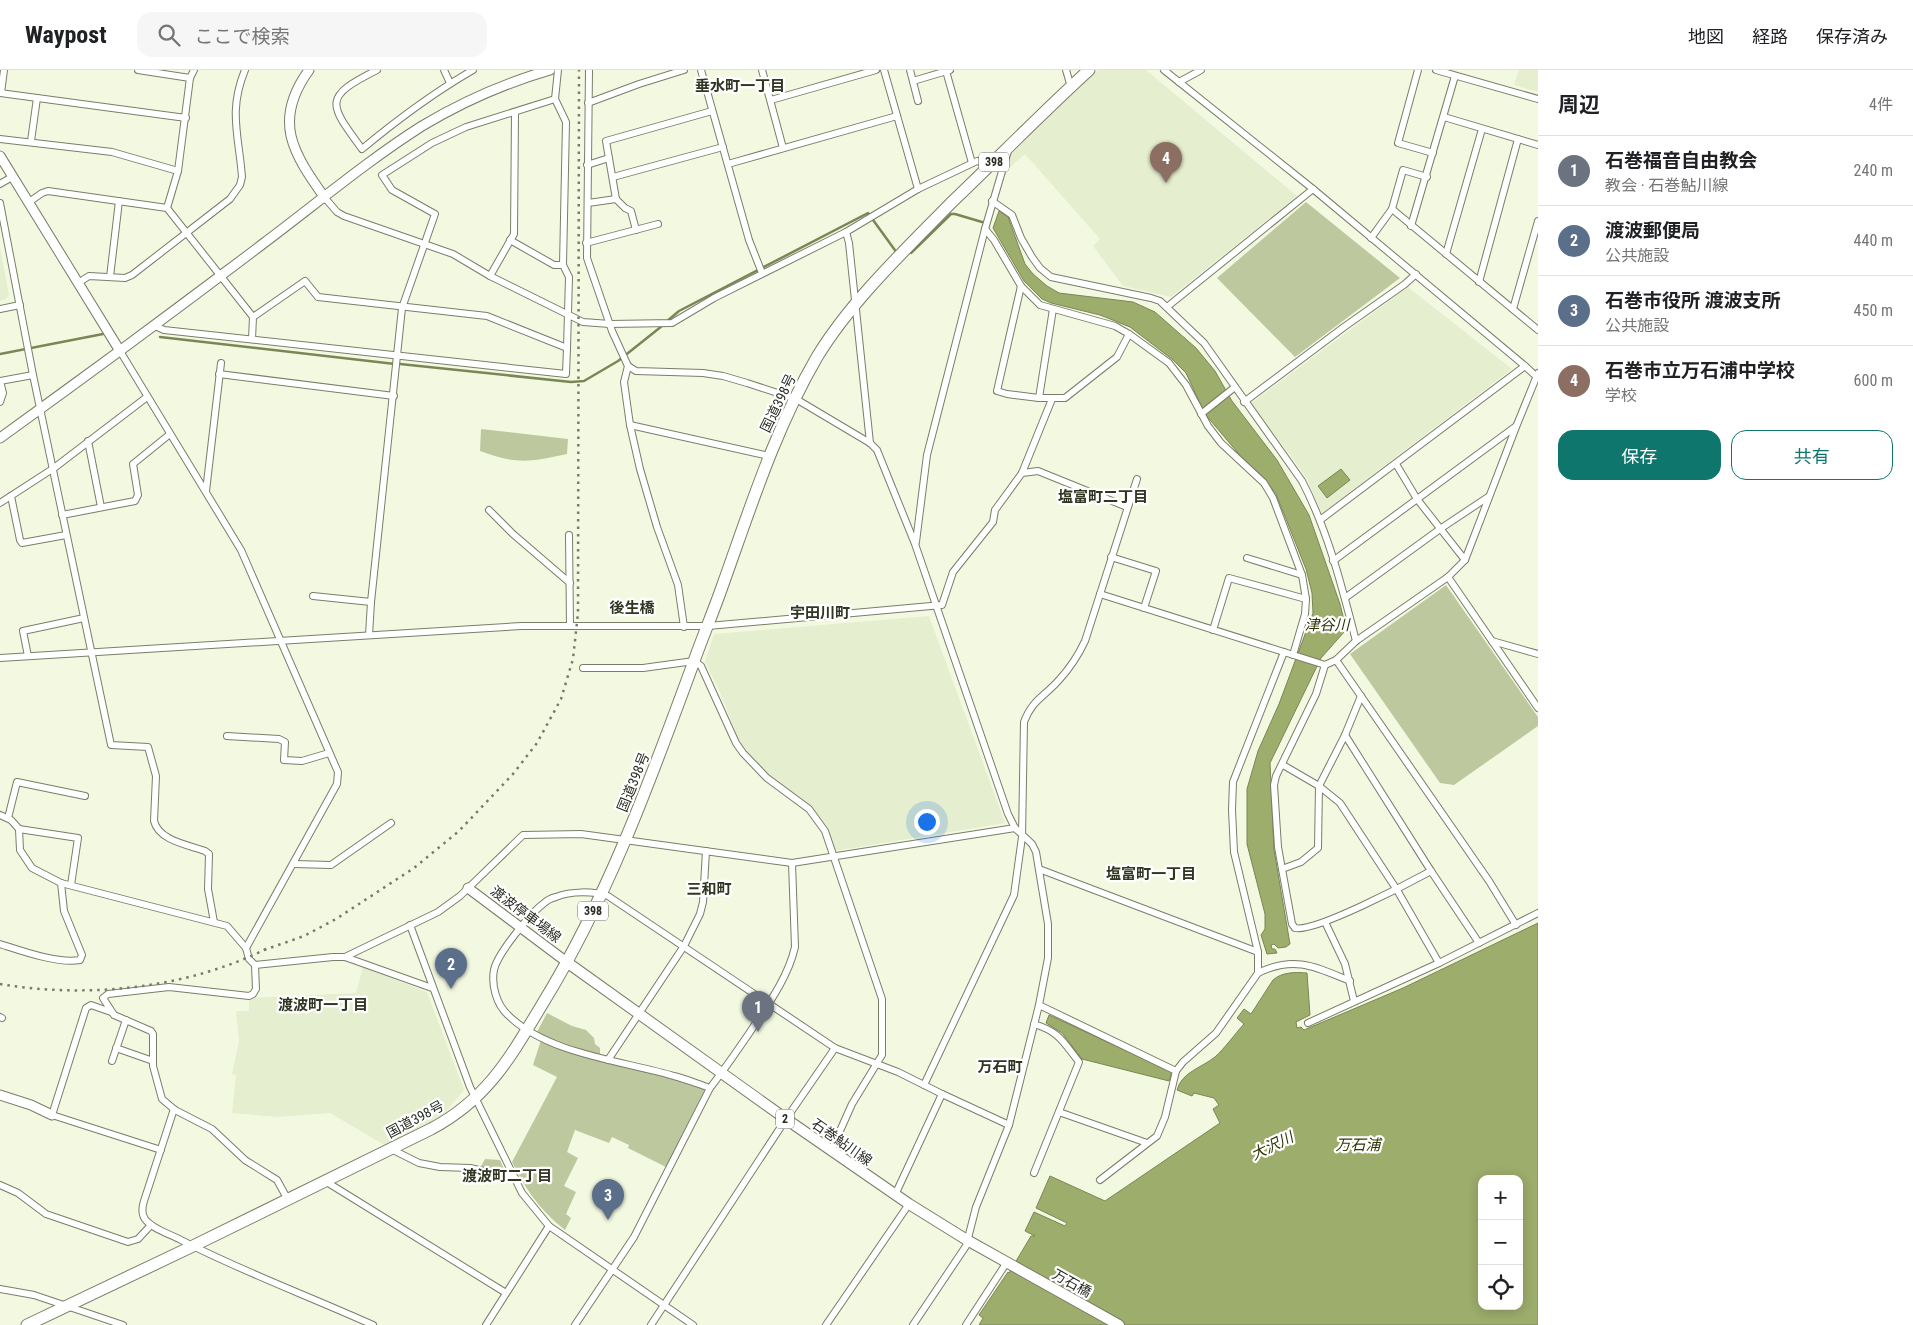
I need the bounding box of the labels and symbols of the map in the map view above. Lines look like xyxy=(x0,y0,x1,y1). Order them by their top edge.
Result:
district label: 垂水町一丁目 xyxy=(695,77,785,95)
pin: 4 xyxy=(1150,142,1182,183)
road number: 398 xyxy=(979,152,1009,171)
street label: 国道398号 xyxy=(757,371,799,435)
district label: 塩富町二丁目 xyxy=(1058,488,1148,506)
district label: 後生橋 xyxy=(609,599,655,617)
district label: 宇田川町 xyxy=(790,604,850,622)
water label: 津谷川 xyxy=(1304,616,1351,634)
street label: 国道398号 xyxy=(614,750,652,814)
your location xyxy=(914,809,940,835)
district label: 塩富町一丁目 xyxy=(1106,865,1196,883)
district label: 三和町 xyxy=(686,880,732,898)
street label: 渡波停車場線 xyxy=(488,882,564,946)
road number: 398 xyxy=(578,901,608,920)
pin: 2 xyxy=(435,948,467,989)
pin: 1 xyxy=(742,991,774,1032)
district label: 渡波町一丁目 xyxy=(278,996,368,1014)
district label: 万石町 xyxy=(977,1058,1023,1076)
street label: 国道398号 xyxy=(384,1097,446,1141)
road number: 2 xyxy=(776,1110,794,1128)
street label: 石巻鮎川線 xyxy=(809,1115,875,1169)
water label: 大沢川 xyxy=(1248,1127,1298,1164)
water label: 万石浦 xyxy=(1335,1136,1382,1154)
district label: 渡波町二丁目 xyxy=(462,1167,552,1185)
pin: 3 xyxy=(592,1179,624,1220)
street label: 万石橋 xyxy=(1050,1266,1094,1300)

